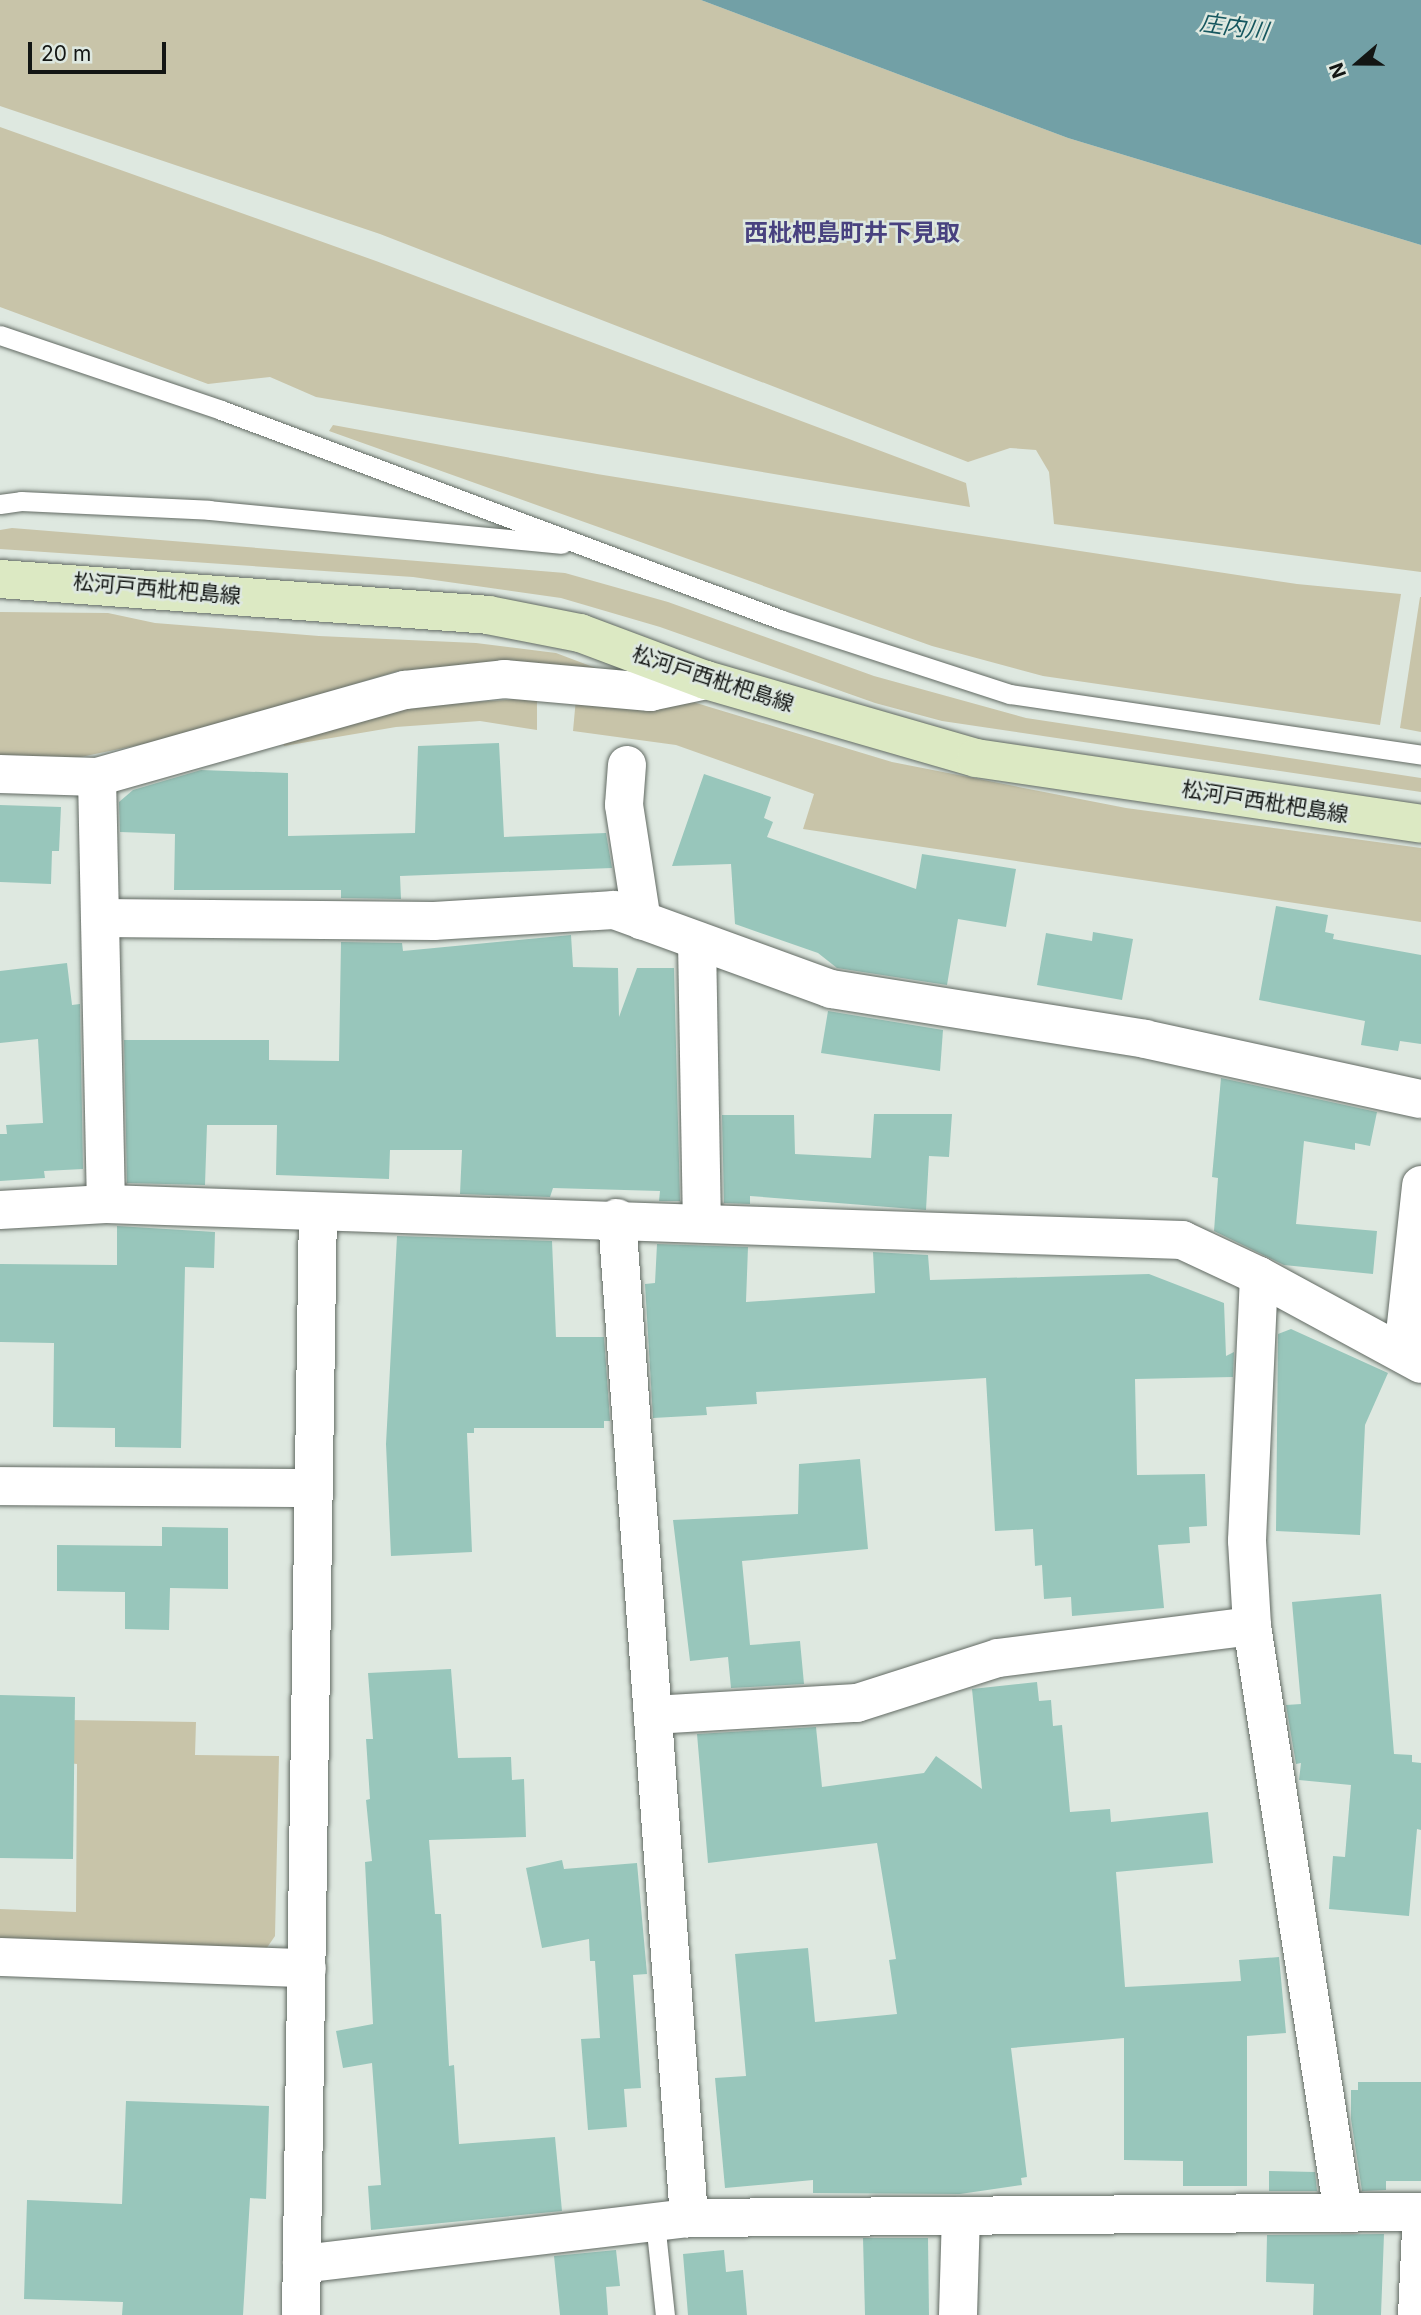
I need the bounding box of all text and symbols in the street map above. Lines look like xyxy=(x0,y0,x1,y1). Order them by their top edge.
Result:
water label: 庄内川 xyxy=(1198,9,1270,45)
scale bar xyxy=(32,28,170,72)
north arrow xyxy=(1323,28,1393,98)
text: 20 m xyxy=(41,41,91,66)
text: N xyxy=(1325,60,1351,81)
district label: 西枇杷島町井下見取 xyxy=(744,219,960,247)
street label: 松河戸西枇杷島線 xyxy=(72,569,242,609)
street label: 松河戸西枇杷島線 xyxy=(629,641,797,717)
street label: 松河戸西枇杷島線 xyxy=(1180,776,1350,828)

